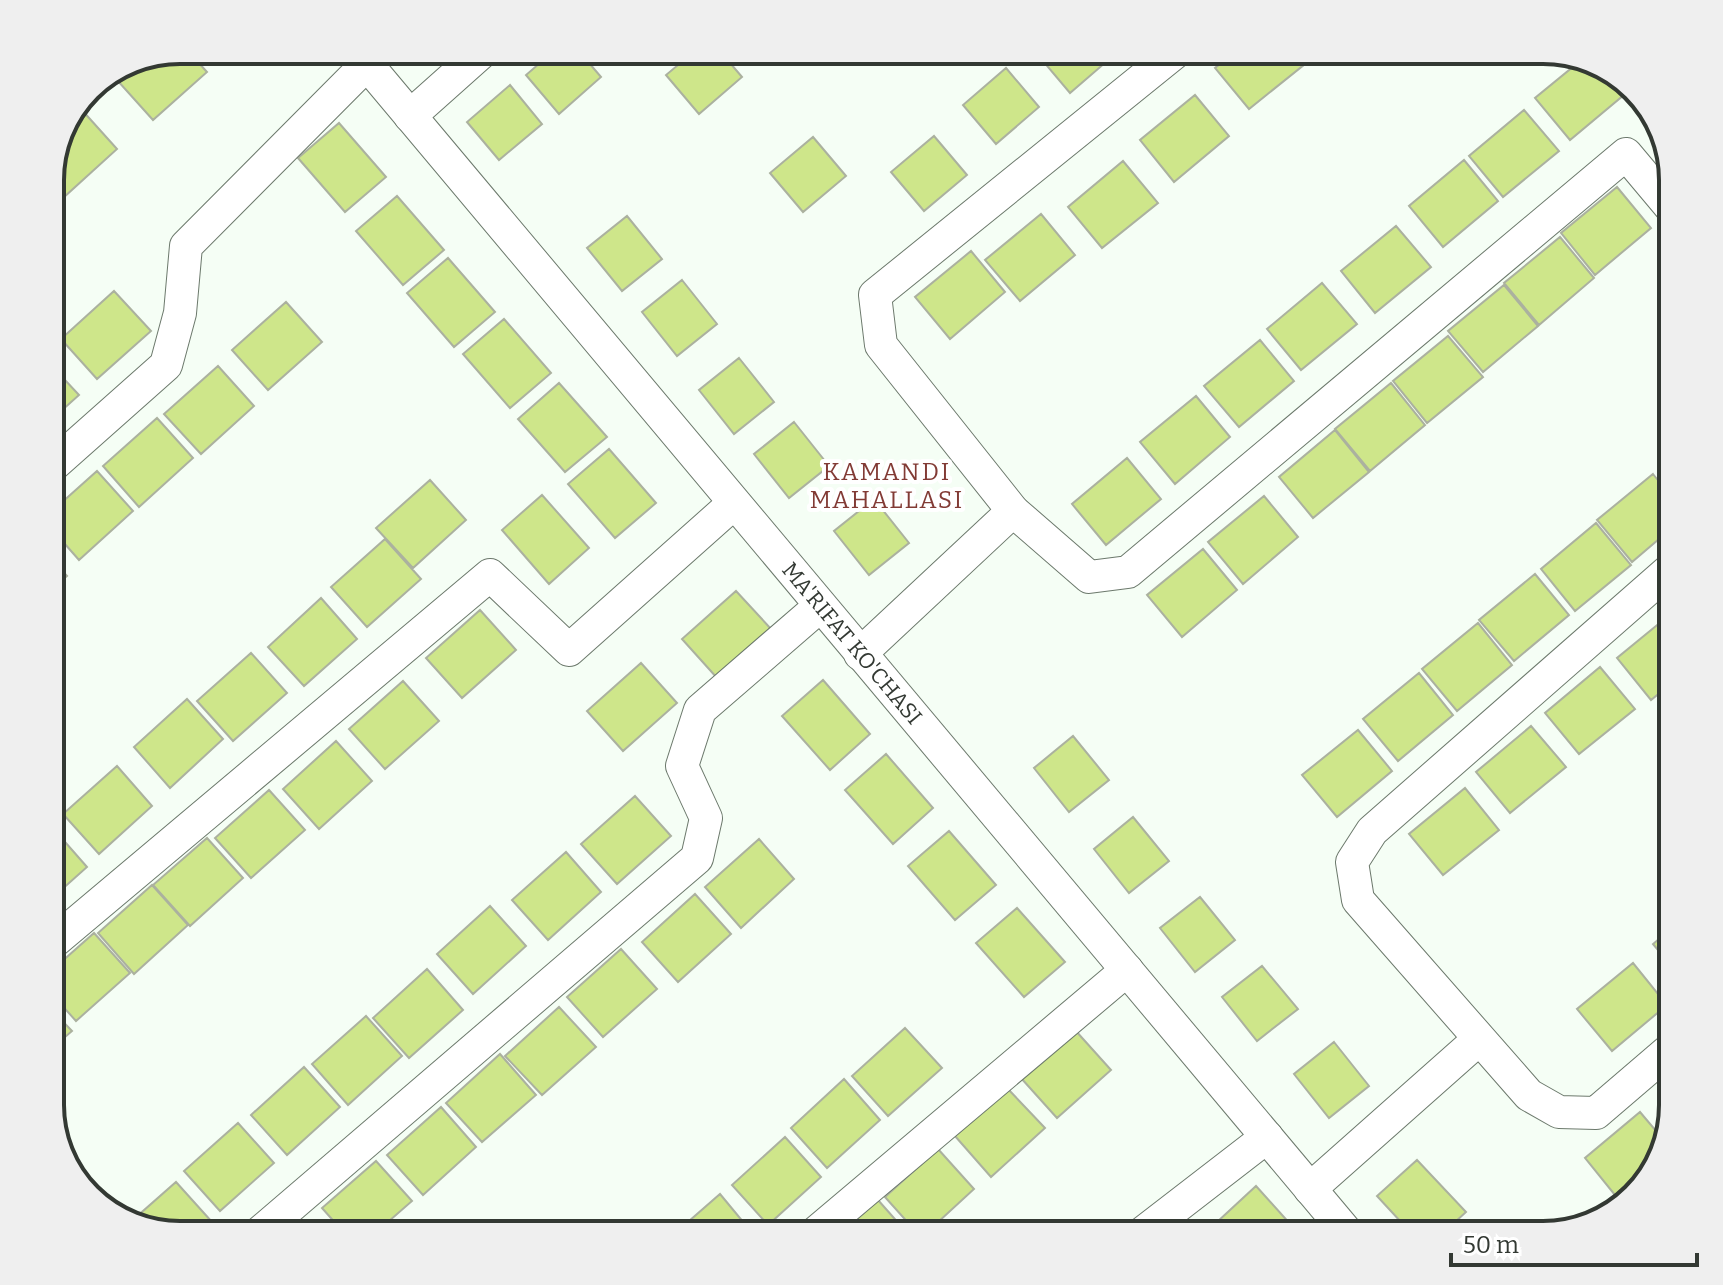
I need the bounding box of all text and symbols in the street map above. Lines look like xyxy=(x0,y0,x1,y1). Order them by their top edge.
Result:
district label: KAMANDI MAHALLASI xyxy=(810,458,964,514)
street label: MA'RIFAT KO'CHASI xyxy=(777,556,928,730)
scale bar xyxy=(1451,1217,1697,1267)
text: 50 m xyxy=(1463,1231,1519,1259)

